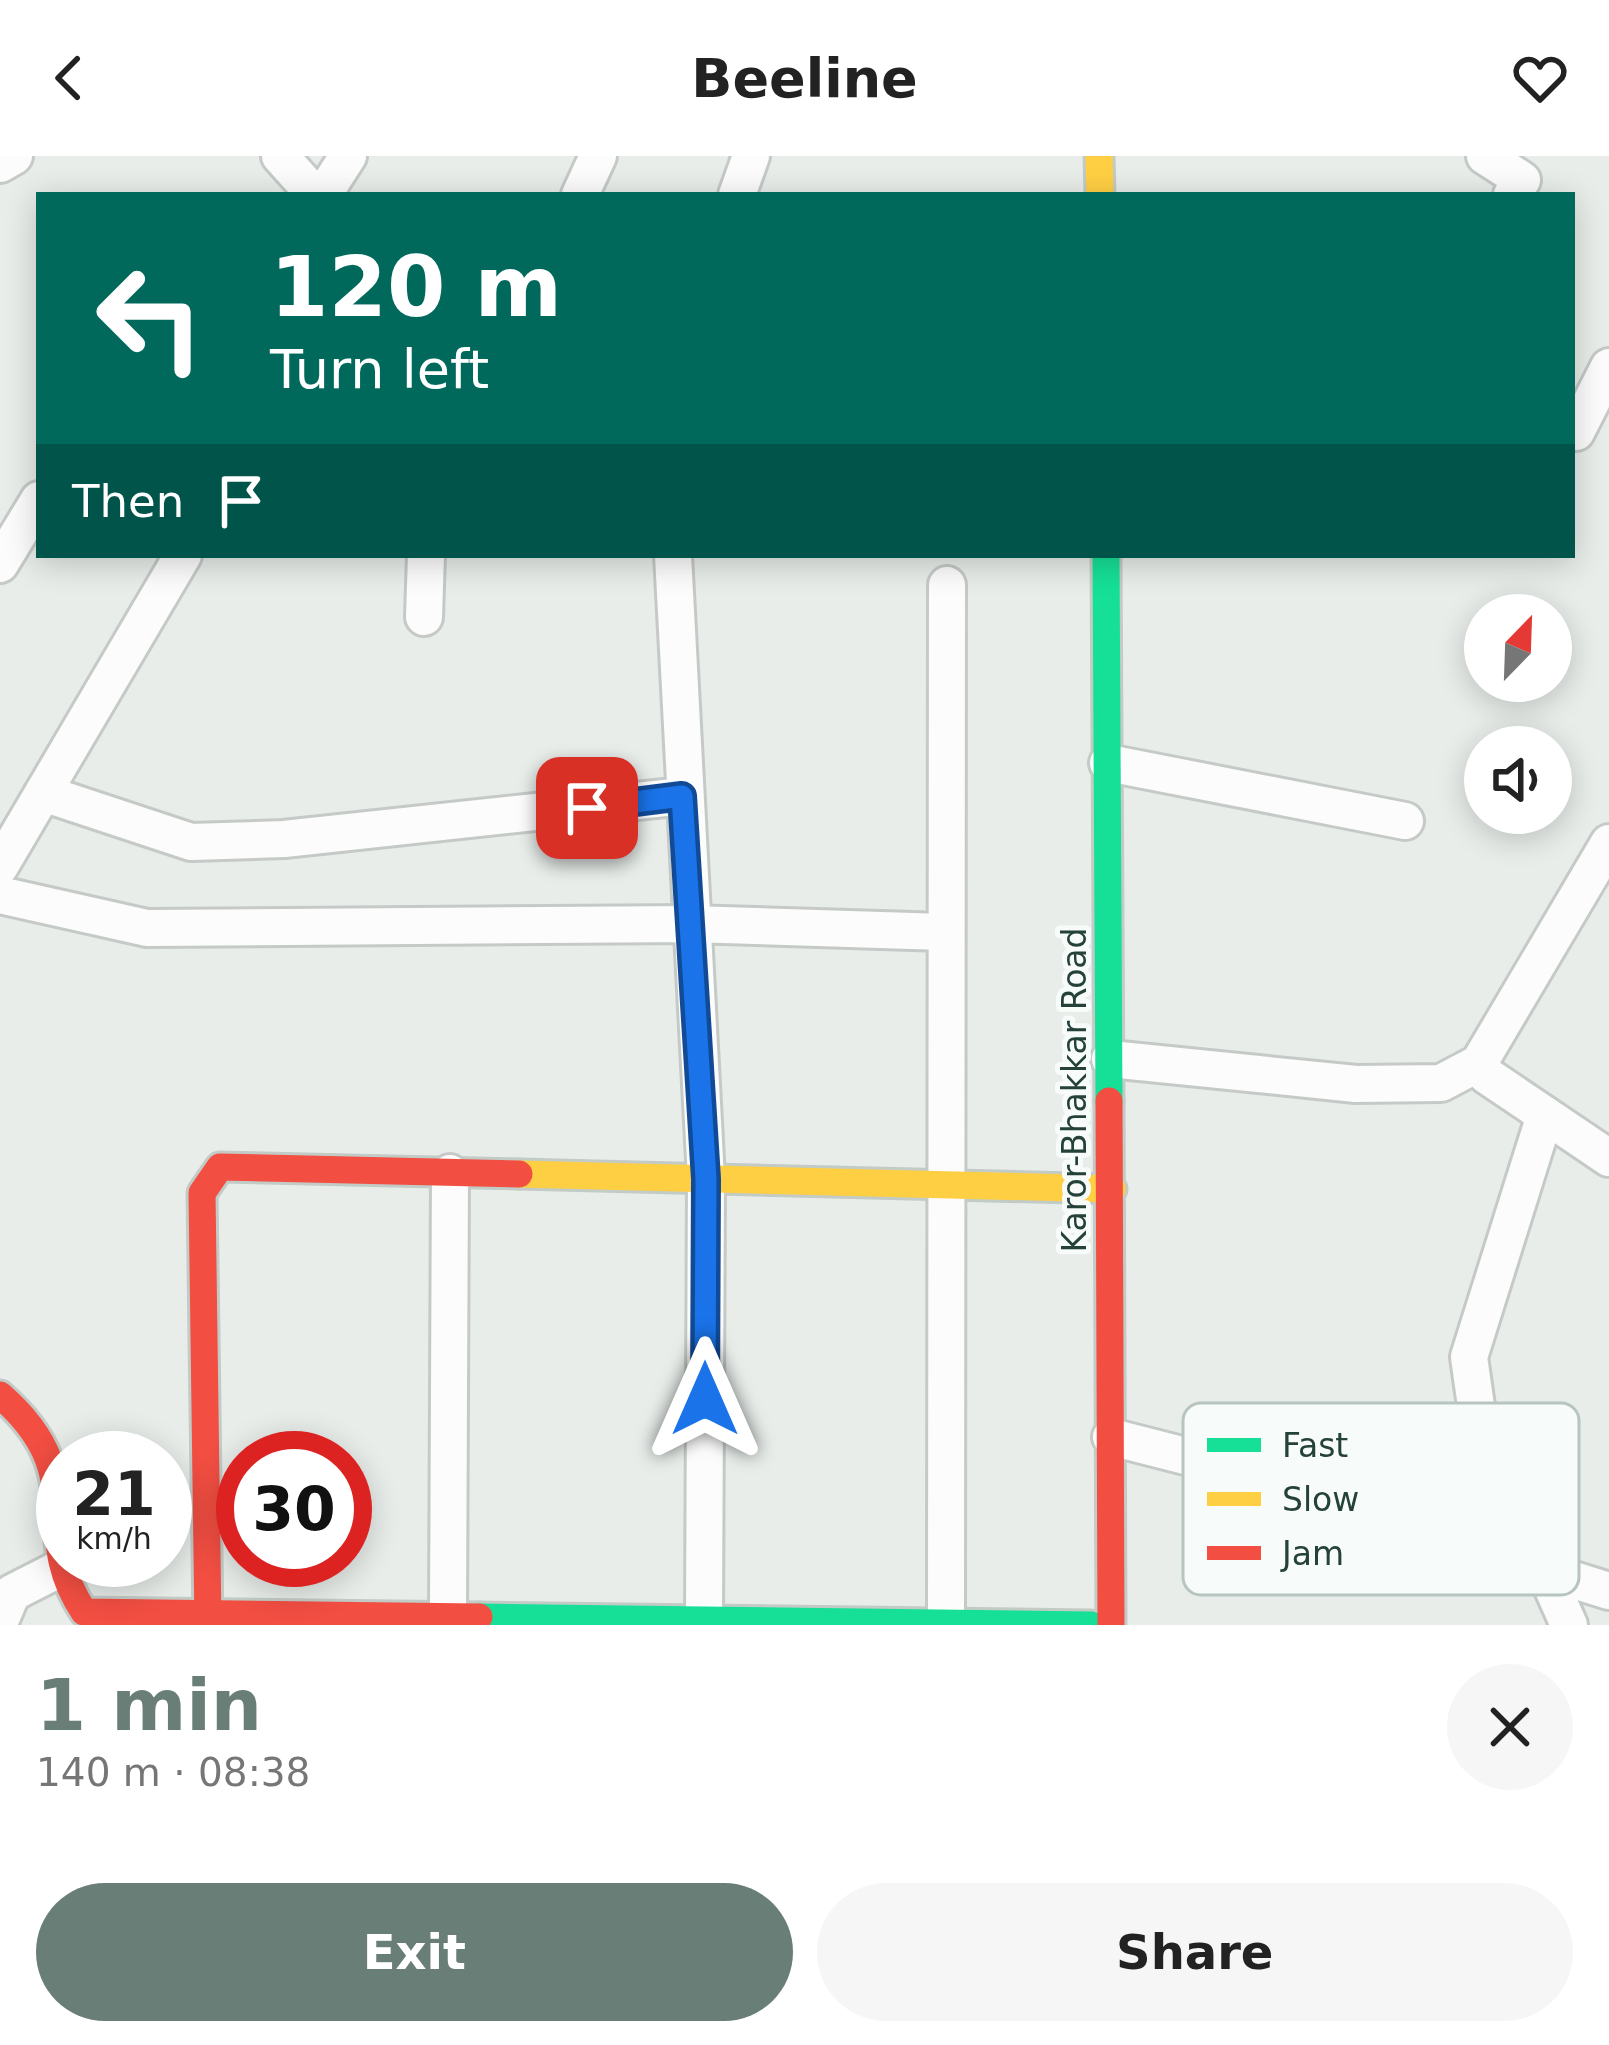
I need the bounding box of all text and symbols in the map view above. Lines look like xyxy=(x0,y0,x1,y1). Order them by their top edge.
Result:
icon: back xyxy=(36,45,102,111)
icon: heart xyxy=(1507,45,1573,111)
text: Beeline xyxy=(691,47,918,110)
text: 120 m xyxy=(270,238,562,336)
icon: left xyxy=(72,240,228,396)
text: Turn left xyxy=(270,338,489,401)
icon: arrive xyxy=(208,468,274,534)
text: Then xyxy=(72,475,184,528)
north arrow xyxy=(1464,594,1572,702)
map controls xyxy=(1464,594,1572,834)
button: sound xyxy=(1464,726,1572,834)
pin xyxy=(536,757,638,859)
icon: arrive xyxy=(554,775,620,841)
street label: Karor-Bhakkar Road xyxy=(1055,927,1094,1253)
position arrow xyxy=(642,1336,768,1462)
legend xyxy=(1183,1403,1579,1595)
text: Fast xyxy=(1282,1426,1348,1465)
speed limit sign: 30 xyxy=(216,1431,372,1587)
text: 21 xyxy=(72,1459,156,1529)
text: Slow xyxy=(1282,1480,1359,1519)
text: km/h xyxy=(76,1521,152,1556)
text: Jam xyxy=(1280,1534,1344,1573)
text: 1 min xyxy=(36,1663,262,1747)
button: close xyxy=(1447,1664,1573,1790)
text: 140 m · 08:38 xyxy=(36,1750,310,1795)
button: Exit xyxy=(36,1883,793,2021)
button: Share xyxy=(817,1883,1573,2021)

